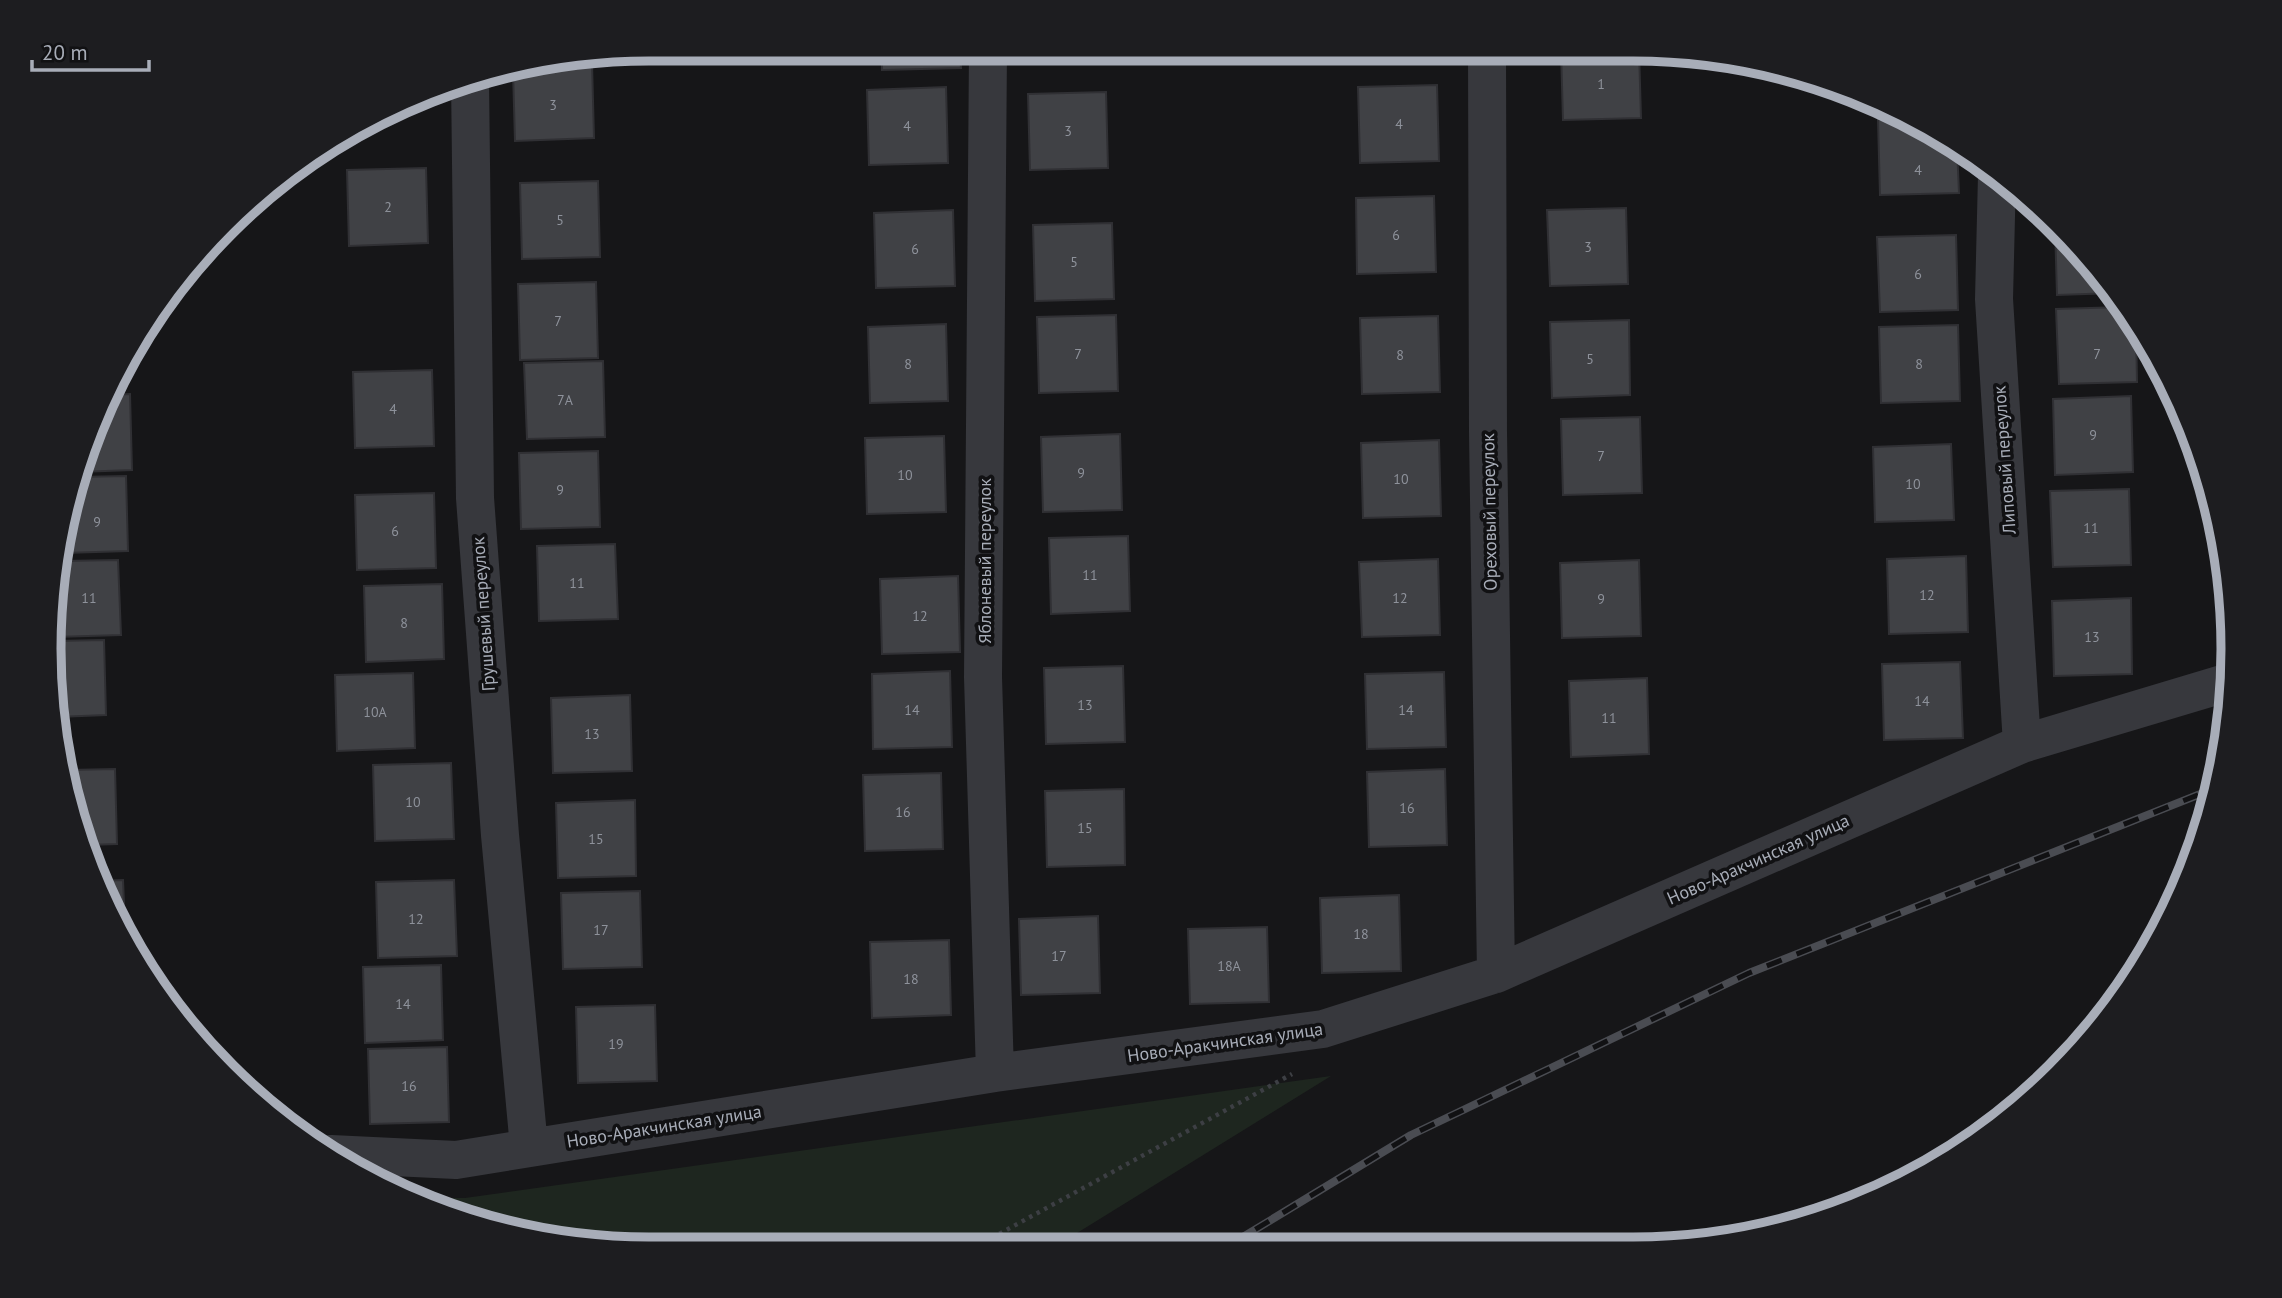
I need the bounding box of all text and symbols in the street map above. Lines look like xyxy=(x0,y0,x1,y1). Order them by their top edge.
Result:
scale bar xyxy=(32,28,149,72)
text: 20 m xyxy=(42,39,88,66)
house number: 1 xyxy=(1597,75,1605,93)
house number: 3 xyxy=(549,96,557,114)
house number: 4 xyxy=(1395,115,1403,133)
house number: 4 xyxy=(903,117,911,135)
house number: 3 xyxy=(1064,122,1072,140)
house number: 4 xyxy=(1914,161,1922,179)
house number: 2 xyxy=(384,198,392,216)
house number: 5 xyxy=(556,211,564,229)
house number: 6 xyxy=(1392,226,1400,244)
house number: 3 xyxy=(1584,238,1592,256)
house number: 6 xyxy=(911,240,919,258)
house number: 5 xyxy=(1070,253,1078,271)
house number: 6 xyxy=(1914,265,1922,283)
house number: 7 xyxy=(554,312,562,330)
house number: 7 xyxy=(1074,345,1082,363)
house number: 7 xyxy=(2093,345,2101,363)
house number: 8 xyxy=(1396,346,1404,364)
house number: 5 xyxy=(1586,350,1594,368)
house number: 8 xyxy=(904,355,912,373)
house number: 8 xyxy=(1915,355,1923,373)
street label: Липовый переулок xyxy=(1987,385,2021,536)
house number: 7А xyxy=(557,391,574,409)
house number: 4 xyxy=(389,400,397,418)
house number: 9 xyxy=(2089,426,2097,444)
street label: Ореховый переулок xyxy=(1476,433,1502,591)
house number: 7 xyxy=(1597,447,1605,465)
house number: 9 xyxy=(1077,464,1085,482)
house number: 10 xyxy=(897,466,913,484)
house number: 10 xyxy=(1393,470,1409,488)
house number: 10 xyxy=(1905,475,1921,493)
street label: Яблоневый переулок xyxy=(973,478,996,644)
house number: 9 xyxy=(556,481,564,499)
house number: 9 xyxy=(93,513,101,531)
house number: 11 xyxy=(2083,519,2099,537)
house number: 6 xyxy=(391,522,399,540)
street label: Грушевый переулок xyxy=(466,536,500,692)
house number: 11 xyxy=(1082,566,1098,584)
house number: 11 xyxy=(569,574,585,592)
house number: 12 xyxy=(1919,586,1935,604)
house number: 11 xyxy=(81,589,97,607)
house number: 12 xyxy=(1392,589,1408,607)
house number: 9 xyxy=(1597,590,1605,608)
house number: 12 xyxy=(912,607,928,625)
house number: 8 xyxy=(400,614,408,632)
house number: 13 xyxy=(2084,628,2100,646)
house number: 14 xyxy=(1914,692,1930,710)
house number: 13 xyxy=(1077,696,1093,714)
house number: 14 xyxy=(904,701,920,719)
house number: 14 xyxy=(1398,701,1414,719)
house number: 10А xyxy=(363,703,388,721)
house number: 11 xyxy=(1601,709,1617,727)
house number: 13 xyxy=(584,725,600,743)
house number: 10 xyxy=(405,793,421,811)
house number: 16 xyxy=(1399,799,1415,817)
house number: 16 xyxy=(895,803,911,821)
street label: Ново-Аракчинская улица xyxy=(1663,808,1853,910)
house number: 15 xyxy=(1077,819,1093,837)
house number: 15 xyxy=(588,830,604,848)
house number: 12 xyxy=(408,910,424,928)
house number: 17 xyxy=(593,921,609,939)
house number: 18 xyxy=(1353,925,1369,943)
house number: 17 xyxy=(1051,947,1067,965)
house number: 18А xyxy=(1217,957,1242,975)
house number: 18 xyxy=(903,970,919,988)
house number: 14 xyxy=(395,995,411,1013)
street label: Ново-Аракчинская улица xyxy=(1126,1017,1324,1067)
house number: 19 xyxy=(608,1035,624,1053)
house number: 16 xyxy=(401,1077,417,1095)
street label: Ново-Аракчинская улица xyxy=(565,1099,763,1153)

